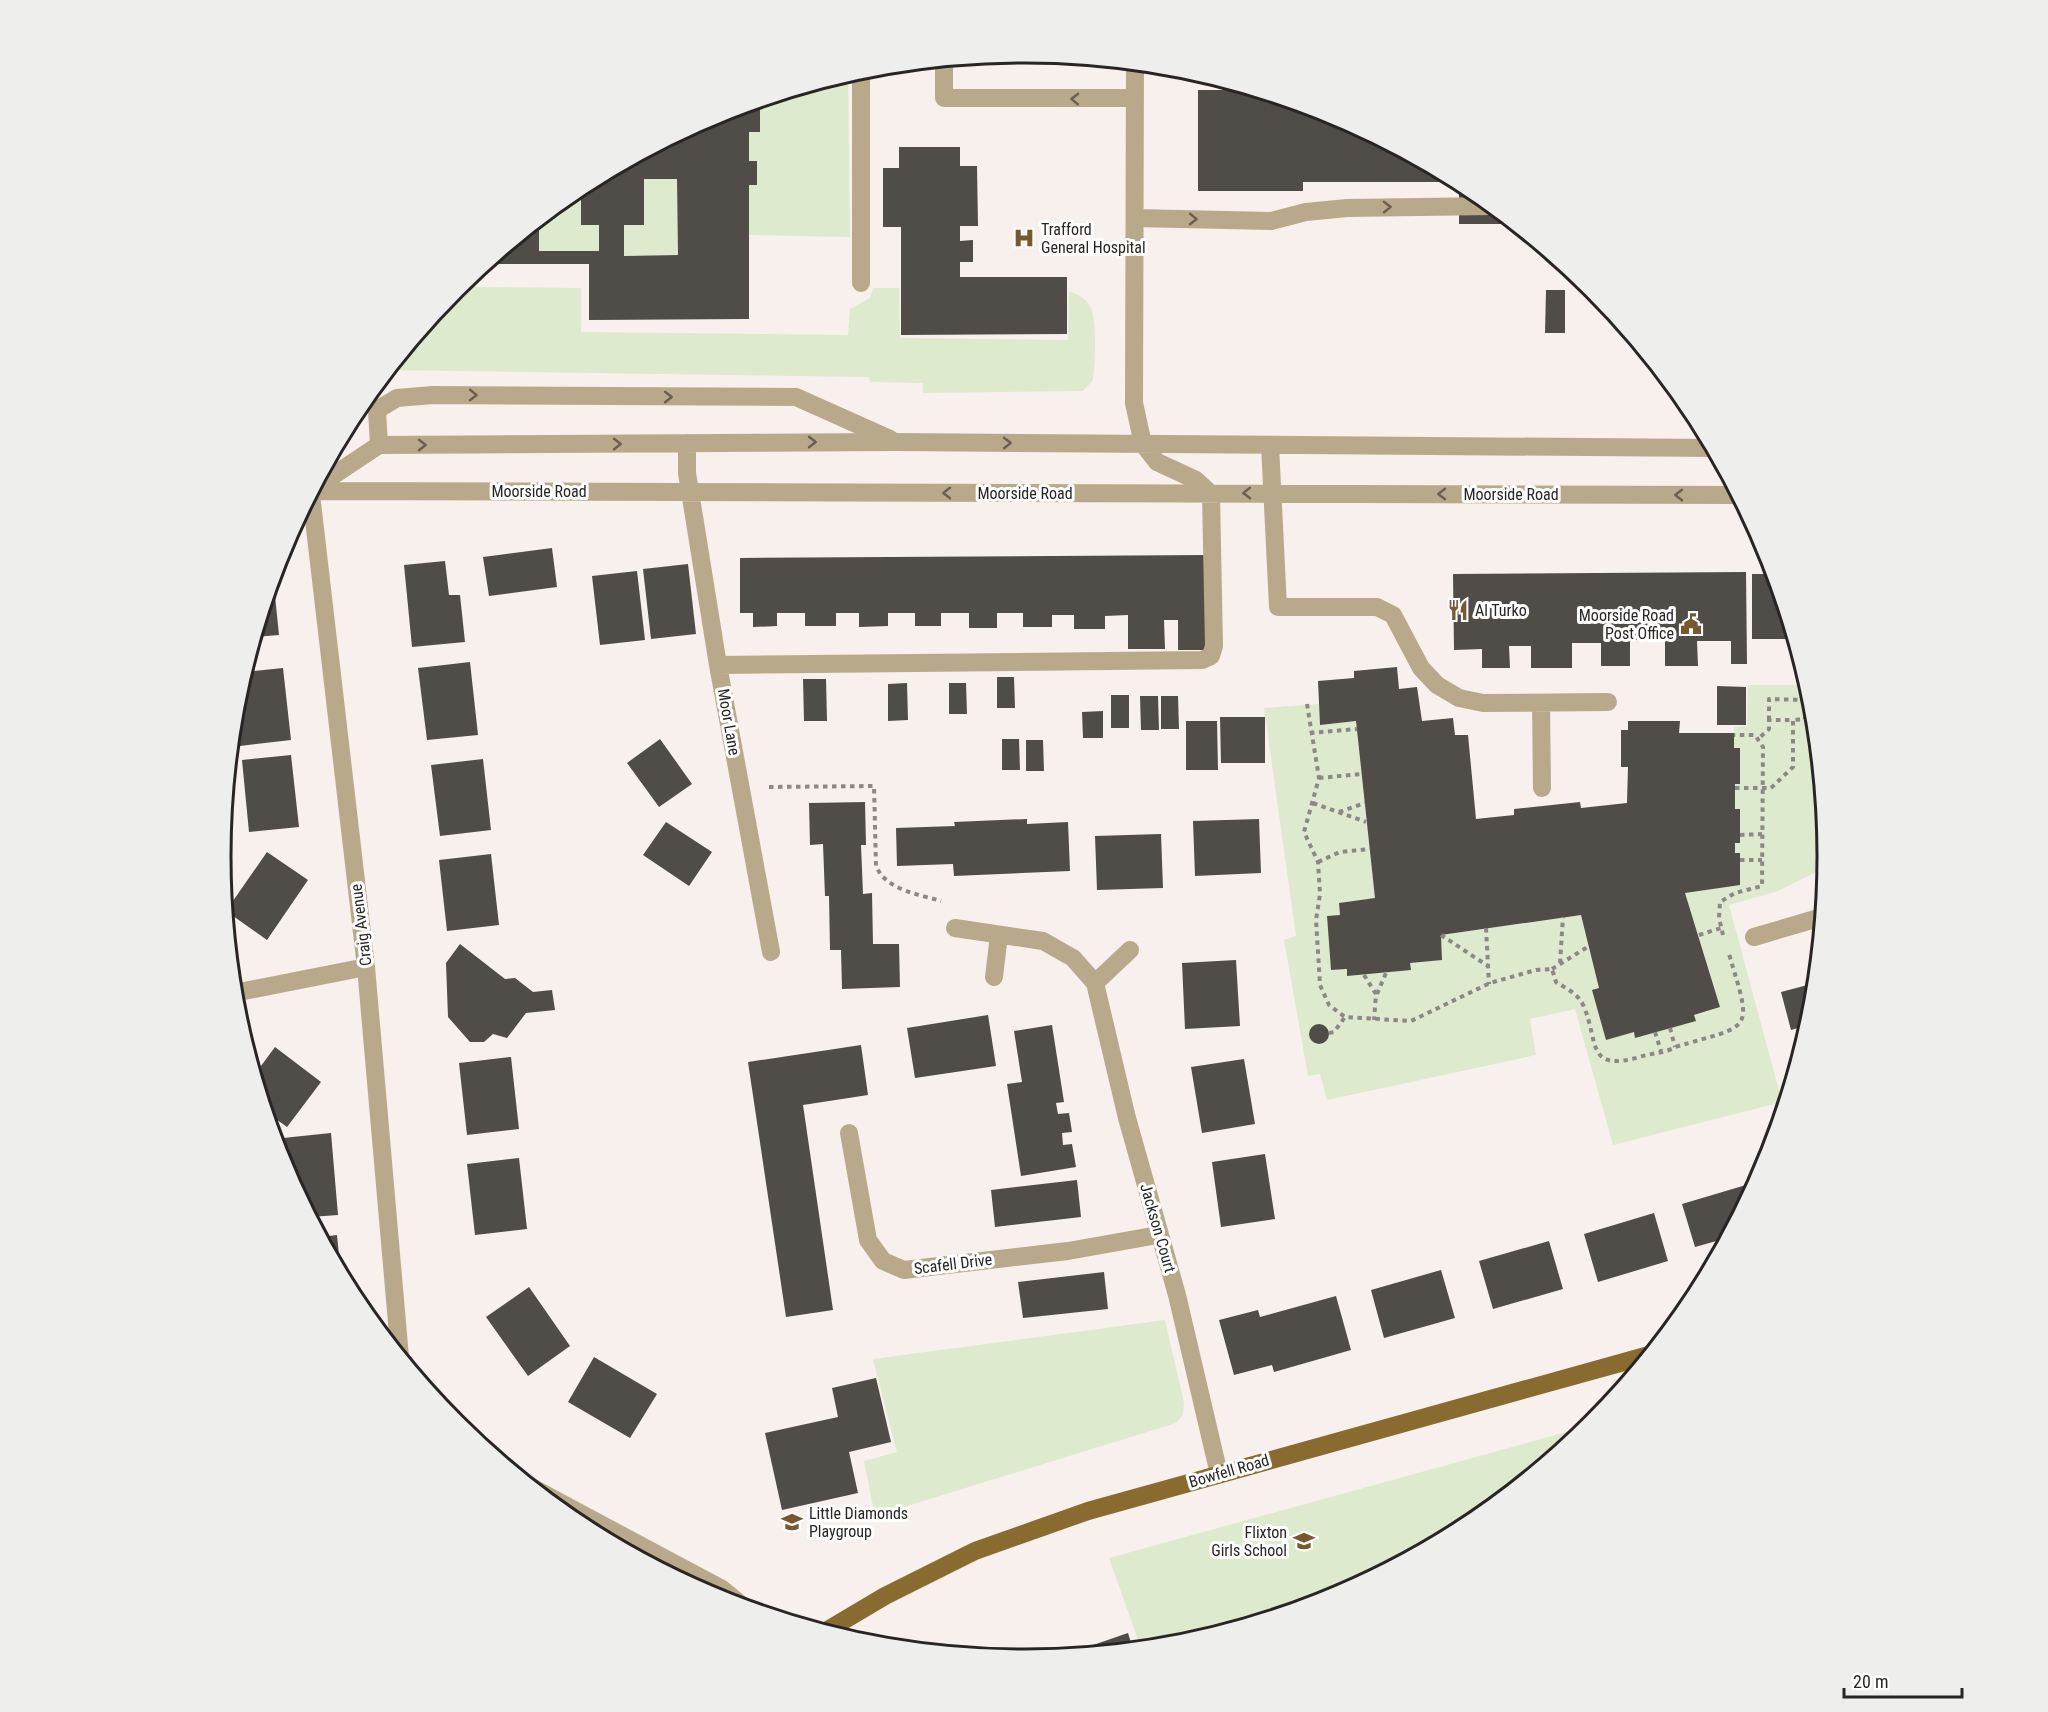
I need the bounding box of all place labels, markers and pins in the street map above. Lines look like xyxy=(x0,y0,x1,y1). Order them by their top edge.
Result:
place label: Trafford General Hospital xyxy=(1041,220,1146,257)
hospital icon: Trafford General Hospital xyxy=(1012,226,1036,250)
restaurant icon: Al Turko xyxy=(1446,598,1470,622)
place label: Al Turko xyxy=(1475,601,1527,620)
place label: Moorside Road Post Office xyxy=(1579,606,1674,643)
public building icon: Moorside Road Post Office xyxy=(1679,612,1703,636)
place label: Little Diamonds Playgroup xyxy=(809,1504,908,1541)
school or university icon: Little Diamonds Playgroup xyxy=(780,1510,804,1534)
place label: Flixton Girls School xyxy=(1211,1523,1287,1560)
school or university icon: Flixton Girls School xyxy=(1292,1529,1316,1553)

